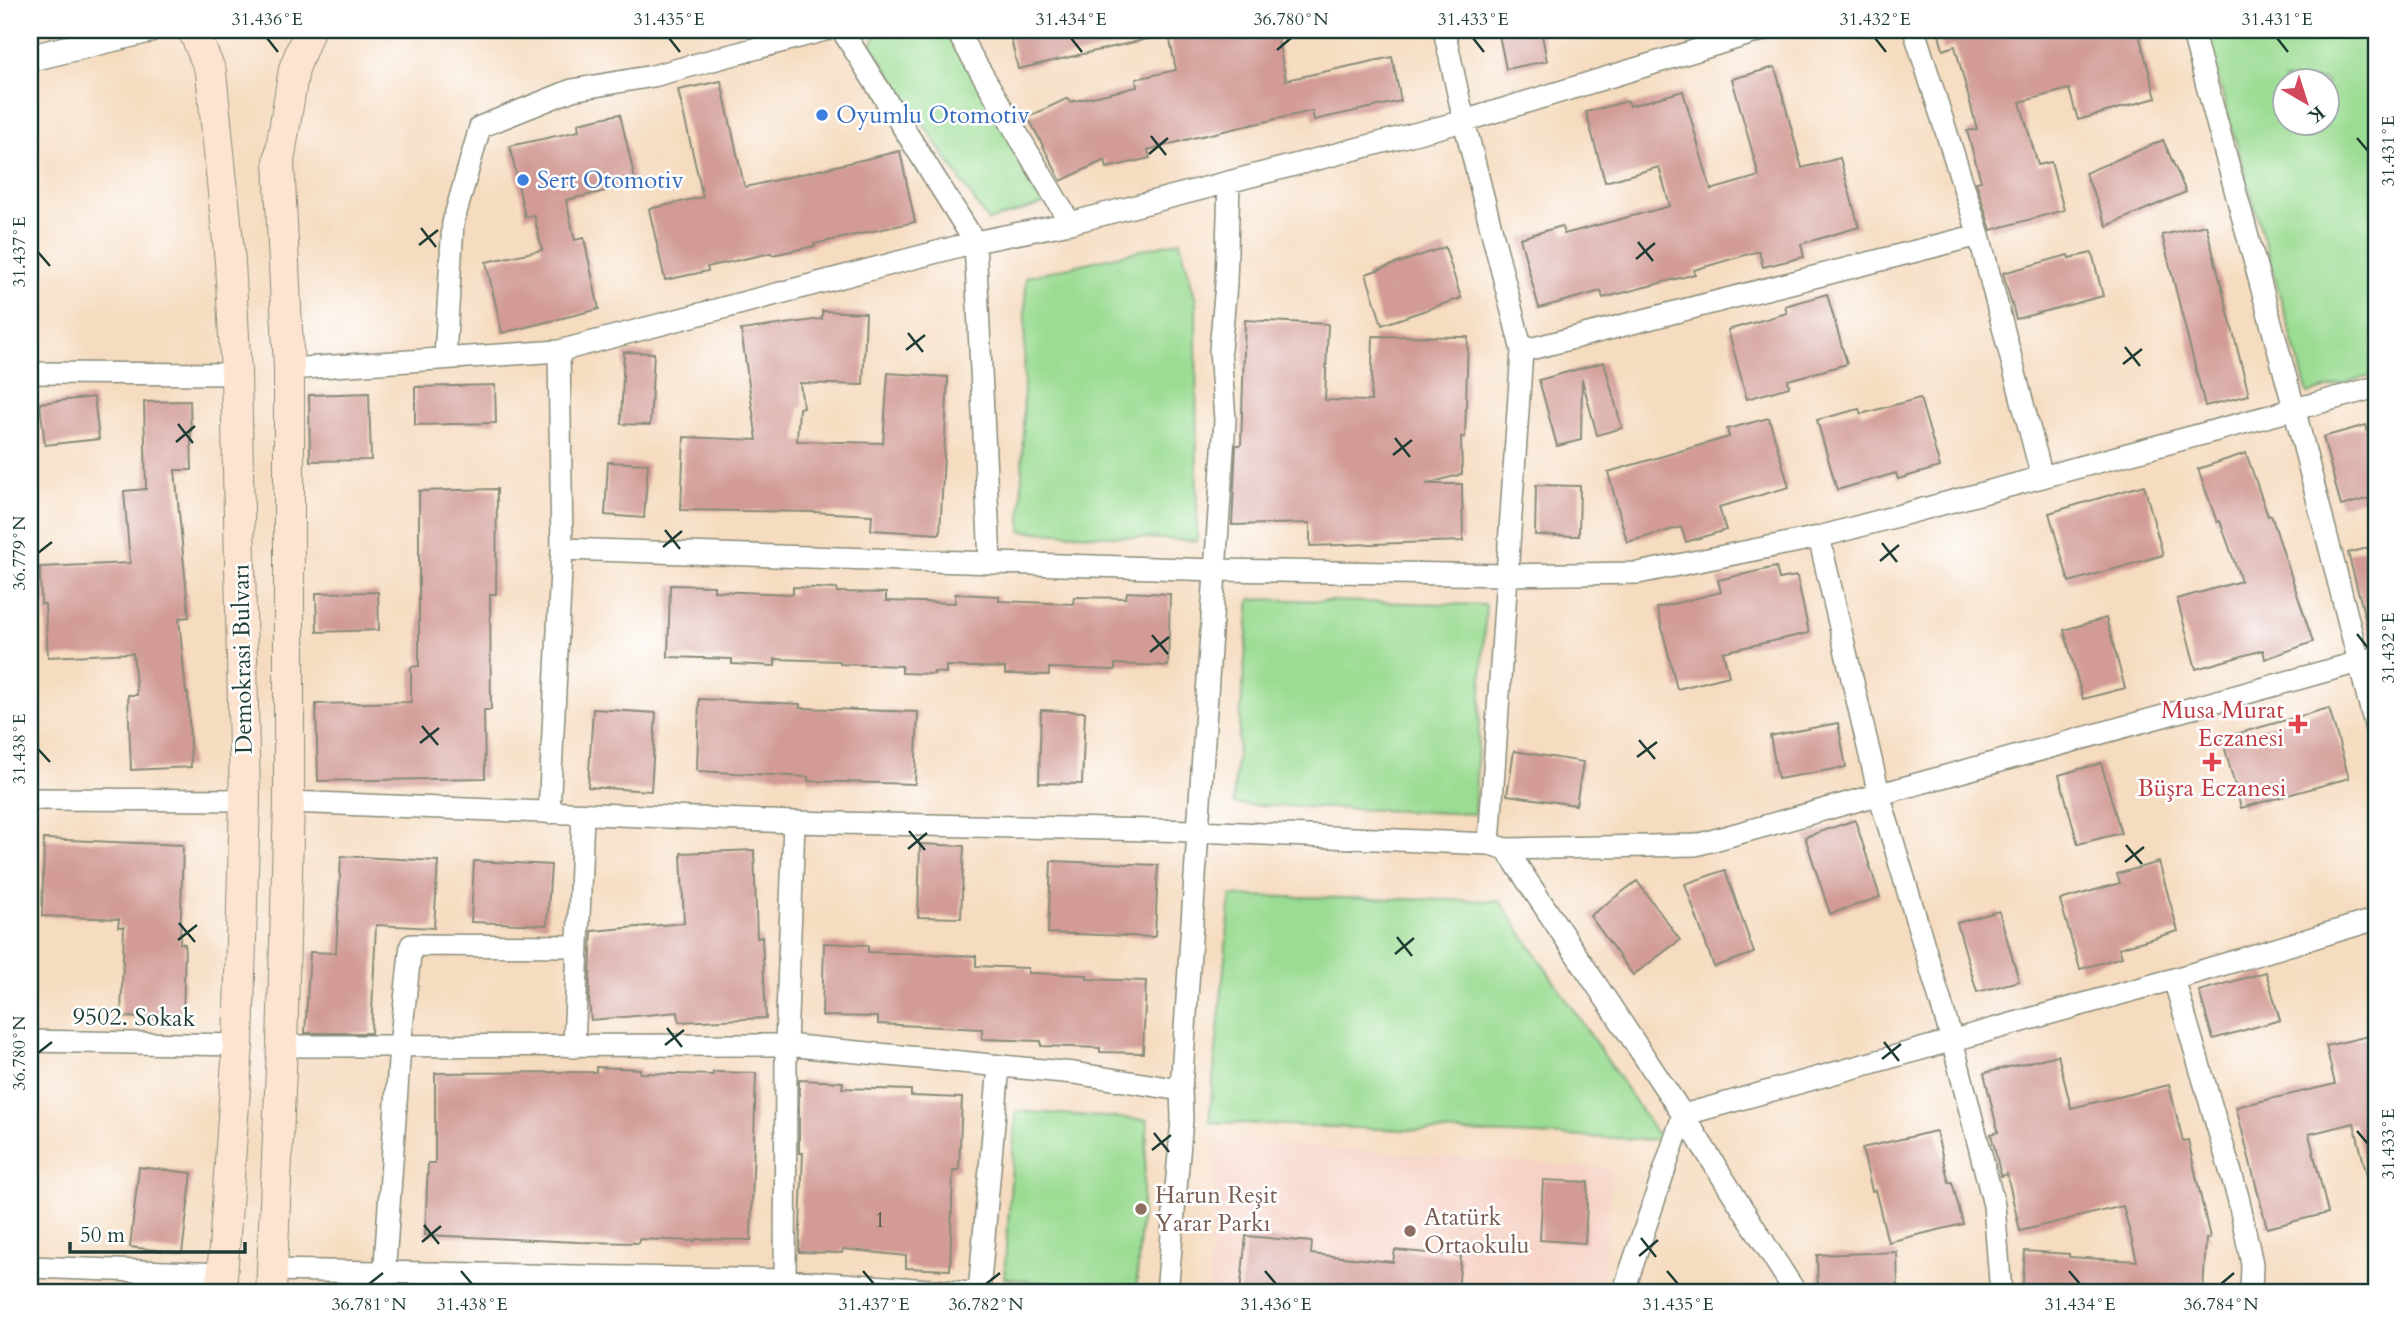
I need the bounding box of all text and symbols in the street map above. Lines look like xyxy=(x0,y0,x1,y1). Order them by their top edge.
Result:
text: 31.436°E xyxy=(232,7,303,32)
text: 31.435°E xyxy=(634,7,705,32)
text: 31.434°E xyxy=(1036,7,1107,32)
text: 36.780°N xyxy=(1253,7,1329,32)
text: 31.433°E xyxy=(1438,7,1509,32)
text: 31.432°E xyxy=(1840,7,1911,32)
text: 31.431°E xyxy=(2242,7,2313,32)
north arrow xyxy=(2270,66,2340,136)
place label: Oyumlu Otomotiv xyxy=(836,99,1031,132)
text: K xyxy=(2301,99,2330,130)
marker: Oyumlu Otomotiv xyxy=(814,107,830,123)
text: 31.431°E xyxy=(2376,116,2401,187)
place label: Sert Otomotiv xyxy=(537,164,685,197)
marker: Sert Otomotiv xyxy=(515,172,531,188)
text: 31.437°E xyxy=(7,217,32,288)
text: 36.779°N xyxy=(7,515,32,591)
street label: Demokrasi Bulvarı xyxy=(224,563,261,754)
text: 31.432°E xyxy=(2376,613,2401,684)
place label: Musa Murat Eczanesi xyxy=(2161,694,2284,755)
text: 31.438°E xyxy=(7,714,32,785)
marker: Musa Murat Eczanesi xyxy=(2290,716,2306,732)
marker: Büşra Eczanesi xyxy=(2204,754,2220,770)
place label: Büşra Eczanesi xyxy=(2137,772,2287,805)
street label: 9502. Sokak xyxy=(72,1000,196,1035)
text: 36.780°N xyxy=(7,1015,32,1091)
text: 31.433°E xyxy=(2376,1109,2401,1180)
place label: Harun Reşit Yarar Parkı xyxy=(1155,1179,1278,1240)
marker: Harun Reşit Yarar Parkı xyxy=(1133,1201,1149,1217)
place label: Atatürk Ortaokulu xyxy=(1424,1201,1530,1262)
house number: 1 xyxy=(875,1206,885,1235)
scale bar xyxy=(70,1211,245,1255)
text: 50 m xyxy=(80,1221,125,1250)
marker: Atatürk Ortaokulu xyxy=(1402,1223,1418,1239)
text: 36.781°N xyxy=(331,1292,407,1317)
text: 31.438°E xyxy=(437,1292,508,1317)
text: 31.437°E xyxy=(839,1292,910,1317)
text: 36.782°N xyxy=(948,1292,1024,1317)
text: 31.436°E xyxy=(1241,1292,1312,1317)
text: 31.435°E xyxy=(1643,1292,1714,1317)
text: 31.434°E xyxy=(2045,1292,2116,1317)
text: 36.784°N xyxy=(2183,1292,2259,1317)

